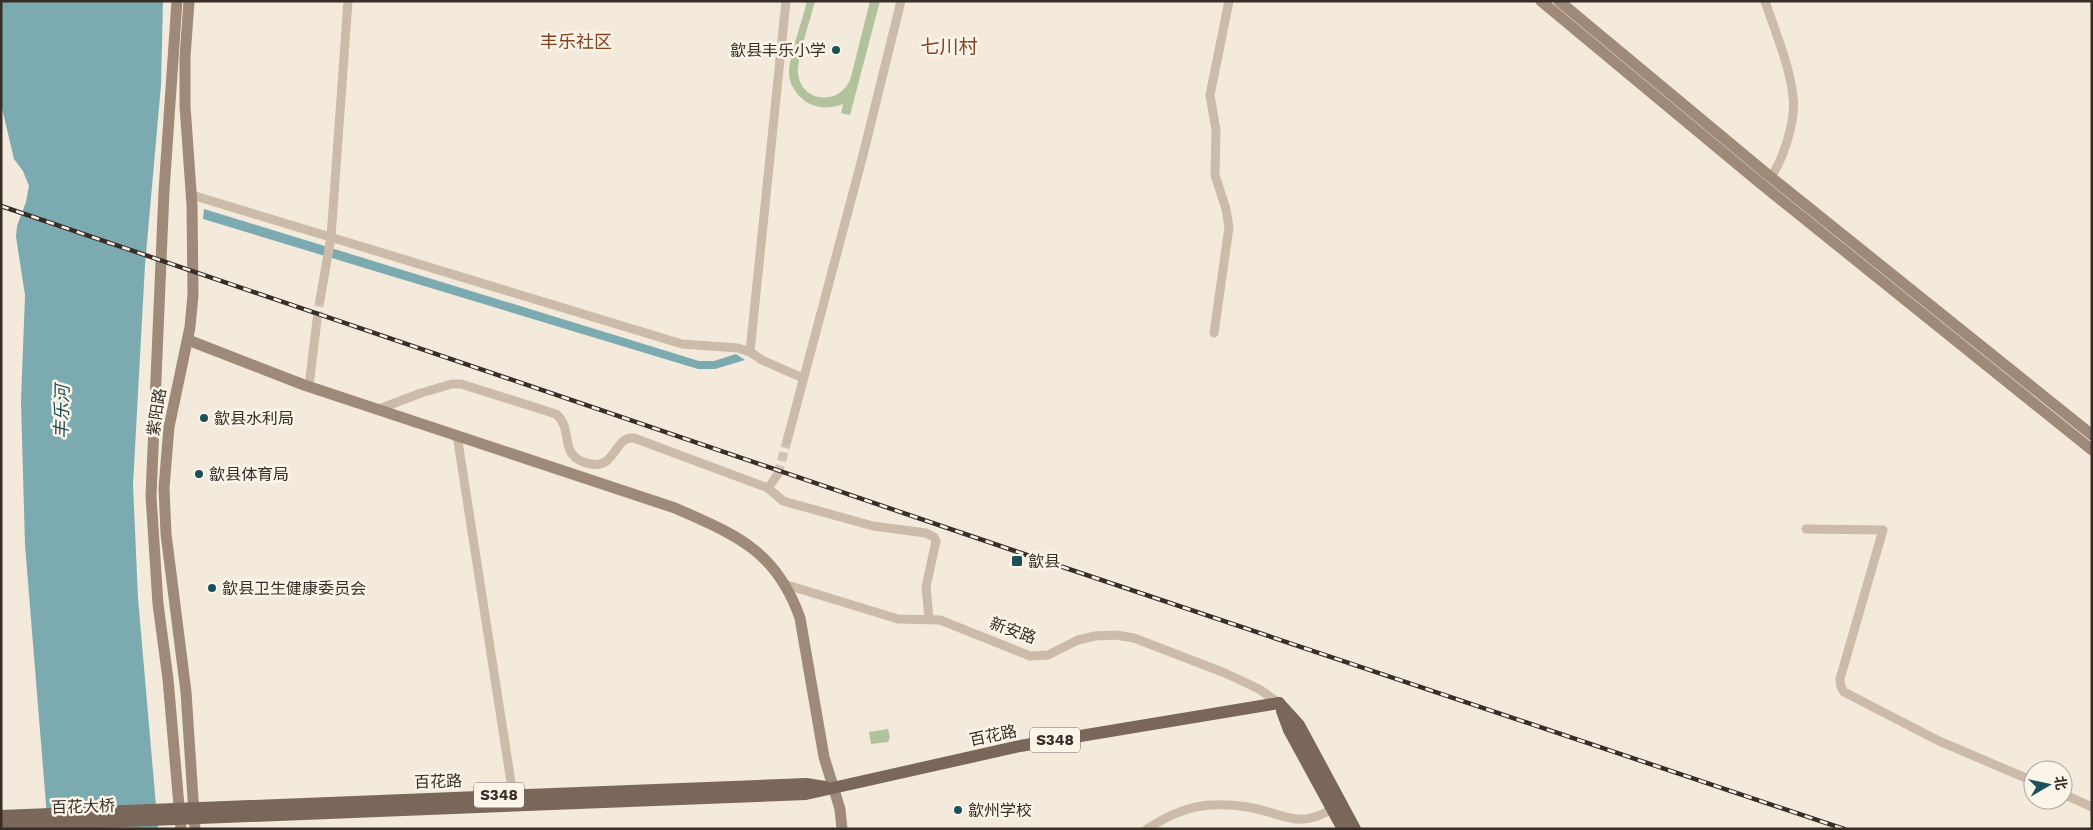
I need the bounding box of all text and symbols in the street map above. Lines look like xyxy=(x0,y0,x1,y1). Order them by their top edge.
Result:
district label: 丰乐社区 xyxy=(540,31,612,52)
district label: 七川村 xyxy=(920,35,978,58)
place label: 歙县丰乐小学 xyxy=(730,41,826,60)
marker: 歙县丰乐小学 xyxy=(830,44,842,56)
water label: 丰乐河 xyxy=(51,382,73,439)
street label: 紫阳路 xyxy=(143,387,170,437)
place label: 歙县水利局 xyxy=(214,409,294,428)
marker: 歙县水利局 xyxy=(198,412,210,424)
place label: 歙县体育局 xyxy=(209,465,289,484)
marker: 歙县体育局 xyxy=(193,468,205,480)
place label: 歙县 xyxy=(1028,552,1060,571)
marker: 歙县 xyxy=(1010,554,1024,568)
place label: 歙县卫生健康委员会 xyxy=(222,579,366,598)
marker: 歙县卫生健康委员会 xyxy=(206,582,218,594)
street label: 新安路 xyxy=(987,613,1039,648)
street label: 百花路 xyxy=(968,721,1019,750)
road number: S348 xyxy=(1030,728,1080,752)
north arrow xyxy=(2023,760,2073,810)
street label: 百花路 xyxy=(414,771,462,792)
text: 北 xyxy=(2052,775,2070,791)
road number: S348 xyxy=(474,782,524,808)
street label: 百花大桥 xyxy=(51,796,115,817)
place label: 歙州学校 xyxy=(968,801,1032,820)
marker: 歙州学校 xyxy=(952,804,964,816)

